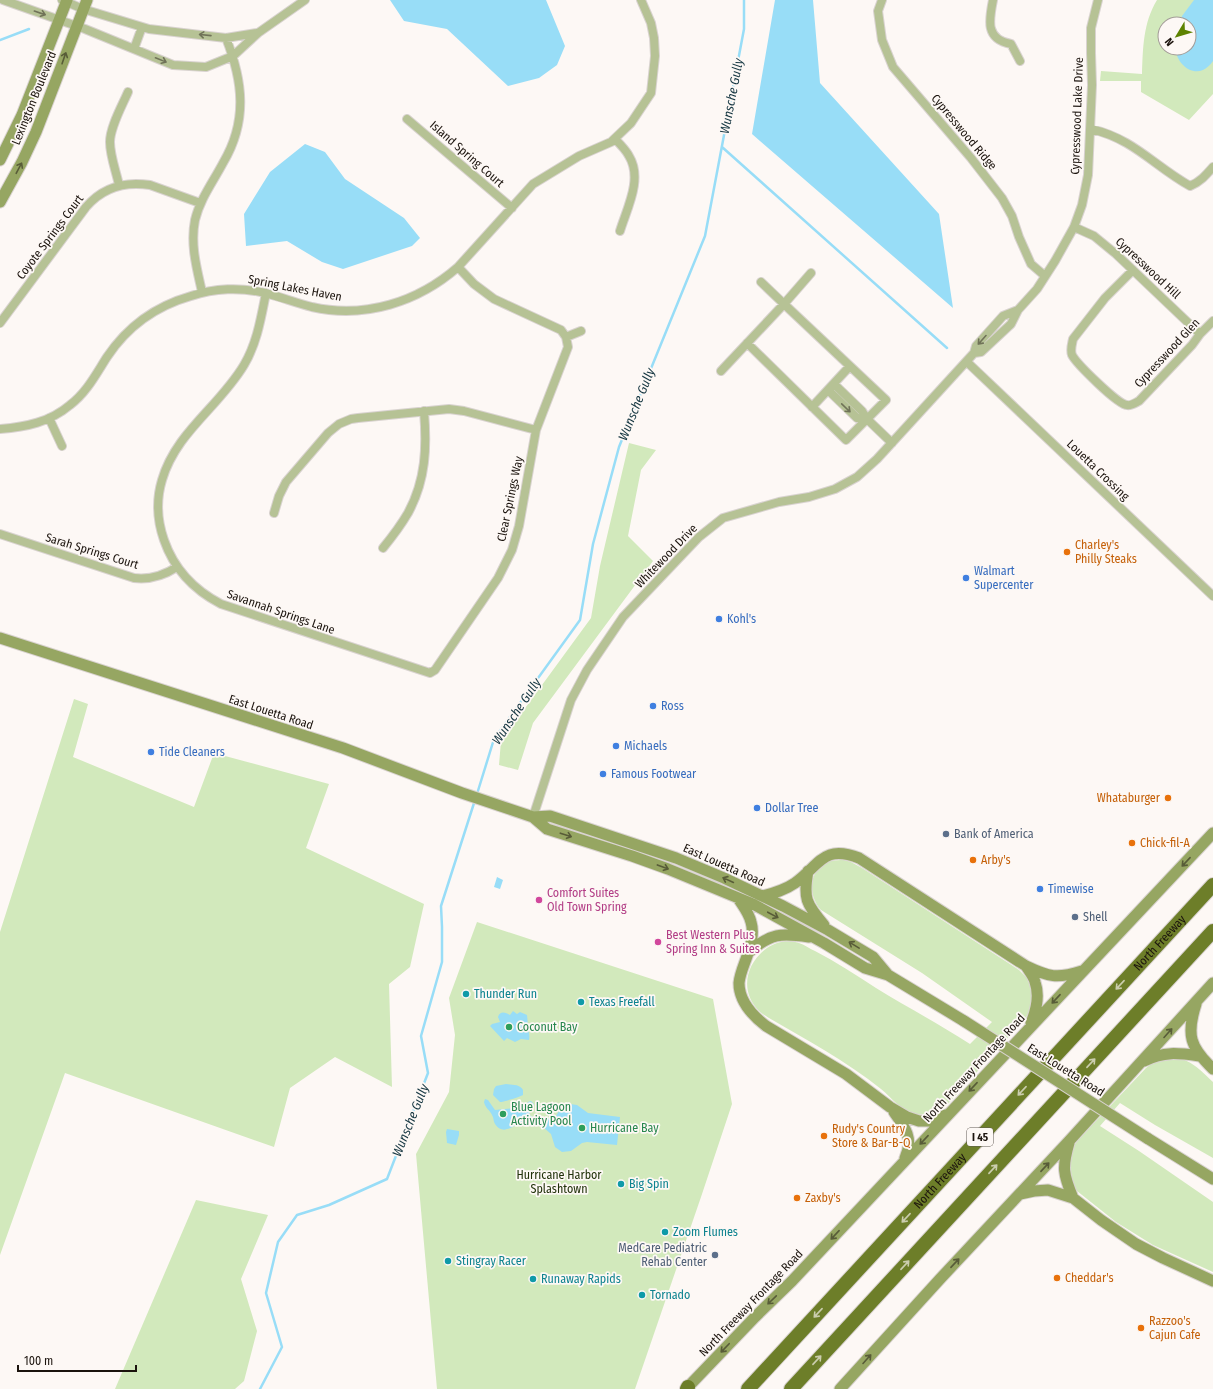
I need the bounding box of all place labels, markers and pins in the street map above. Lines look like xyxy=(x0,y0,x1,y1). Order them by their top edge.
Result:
place label: Charley's Philly Steaks xyxy=(1075,538,1137,566)
marker: Charley's Philly Steaks xyxy=(1062,547,1072,557)
place label: Walmart Supercenter xyxy=(974,564,1034,592)
marker: Walmart Supercenter xyxy=(961,573,971,583)
place label: Kohl's xyxy=(727,612,756,626)
marker: Kohl's xyxy=(714,614,724,624)
place label: Ross xyxy=(661,699,684,713)
marker: Ross xyxy=(648,701,658,711)
place label: Michaels xyxy=(624,739,667,753)
marker: Michaels xyxy=(611,741,621,751)
place label: Tide Cleaners xyxy=(159,745,225,759)
marker: Tide Cleaners xyxy=(146,747,156,757)
place label: Famous Footwear xyxy=(611,767,697,781)
marker: Famous Footwear xyxy=(598,769,608,779)
place label: Whataburger xyxy=(1097,791,1161,805)
marker: Whataburger xyxy=(1163,793,1173,803)
place label: Dollar Tree xyxy=(765,801,818,815)
marker: Dollar Tree xyxy=(752,803,762,813)
place label: Bank of America xyxy=(954,827,1034,841)
marker: Bank of America xyxy=(941,829,951,839)
place label: Chick-fil-A xyxy=(1140,836,1191,850)
marker: Chick-fil-A xyxy=(1127,838,1137,848)
place label: Arby's xyxy=(981,853,1011,867)
marker: Arby's xyxy=(968,855,978,865)
place label: Timewise xyxy=(1048,882,1094,896)
marker: Timewise xyxy=(1035,884,1045,894)
place label: Comfort Suites Old Town Spring xyxy=(547,886,627,914)
marker: Comfort Suites Old Town Spring xyxy=(534,895,544,905)
place label: Shell xyxy=(1083,910,1108,924)
marker: Shell xyxy=(1070,912,1080,922)
place label: Best Western Plus Spring Inn & Suites xyxy=(666,928,760,956)
marker: Best Western Plus Spring Inn & Suites xyxy=(653,937,663,947)
place label: Thunder Run xyxy=(474,987,537,1001)
marker: Thunder Run xyxy=(461,989,471,999)
place label: Texas Freefall xyxy=(589,995,655,1009)
marker: Texas Freefall xyxy=(576,997,586,1007)
place label: Coconut Bay xyxy=(517,1020,578,1034)
marker: Coconut Bay xyxy=(504,1022,514,1032)
place label: Blue Lagoon Activity Pool xyxy=(511,1100,572,1128)
marker: Blue Lagoon Activity Pool xyxy=(498,1109,508,1119)
place label: Hurricane Bay xyxy=(590,1121,659,1135)
place label: Rudy's Country Store & Bar-B-Q xyxy=(832,1122,911,1150)
marker: Hurricane Bay xyxy=(577,1123,587,1133)
marker: Rudy's Country Store & Bar-B-Q xyxy=(819,1131,829,1141)
place label: Big Spin xyxy=(629,1177,669,1191)
marker: Big Spin xyxy=(616,1179,626,1189)
place label: Zaxby's xyxy=(805,1191,841,1205)
marker: Zaxby's xyxy=(792,1193,802,1203)
place label: Zoom Flumes xyxy=(673,1225,738,1239)
marker: Zoom Flumes xyxy=(660,1227,670,1237)
place label: MedCare Pediatric Rehab Center xyxy=(618,1241,708,1269)
marker: MedCare Pediatric Rehab Center xyxy=(710,1250,720,1260)
place label: Stingray Racer xyxy=(456,1254,527,1268)
marker: Stingray Racer xyxy=(443,1256,453,1266)
place label: Cheddar's xyxy=(1065,1271,1114,1285)
place label: Runaway Rapids xyxy=(541,1272,621,1286)
marker: Cheddar's xyxy=(1052,1273,1062,1283)
marker: Runaway Rapids xyxy=(528,1274,538,1284)
place label: Tornado xyxy=(650,1288,690,1302)
marker: Tornado xyxy=(637,1290,647,1300)
place label: Razzoo's Cajun Cafe xyxy=(1149,1314,1201,1342)
marker: Razzoo's Cajun Cafe xyxy=(1136,1323,1146,1333)

